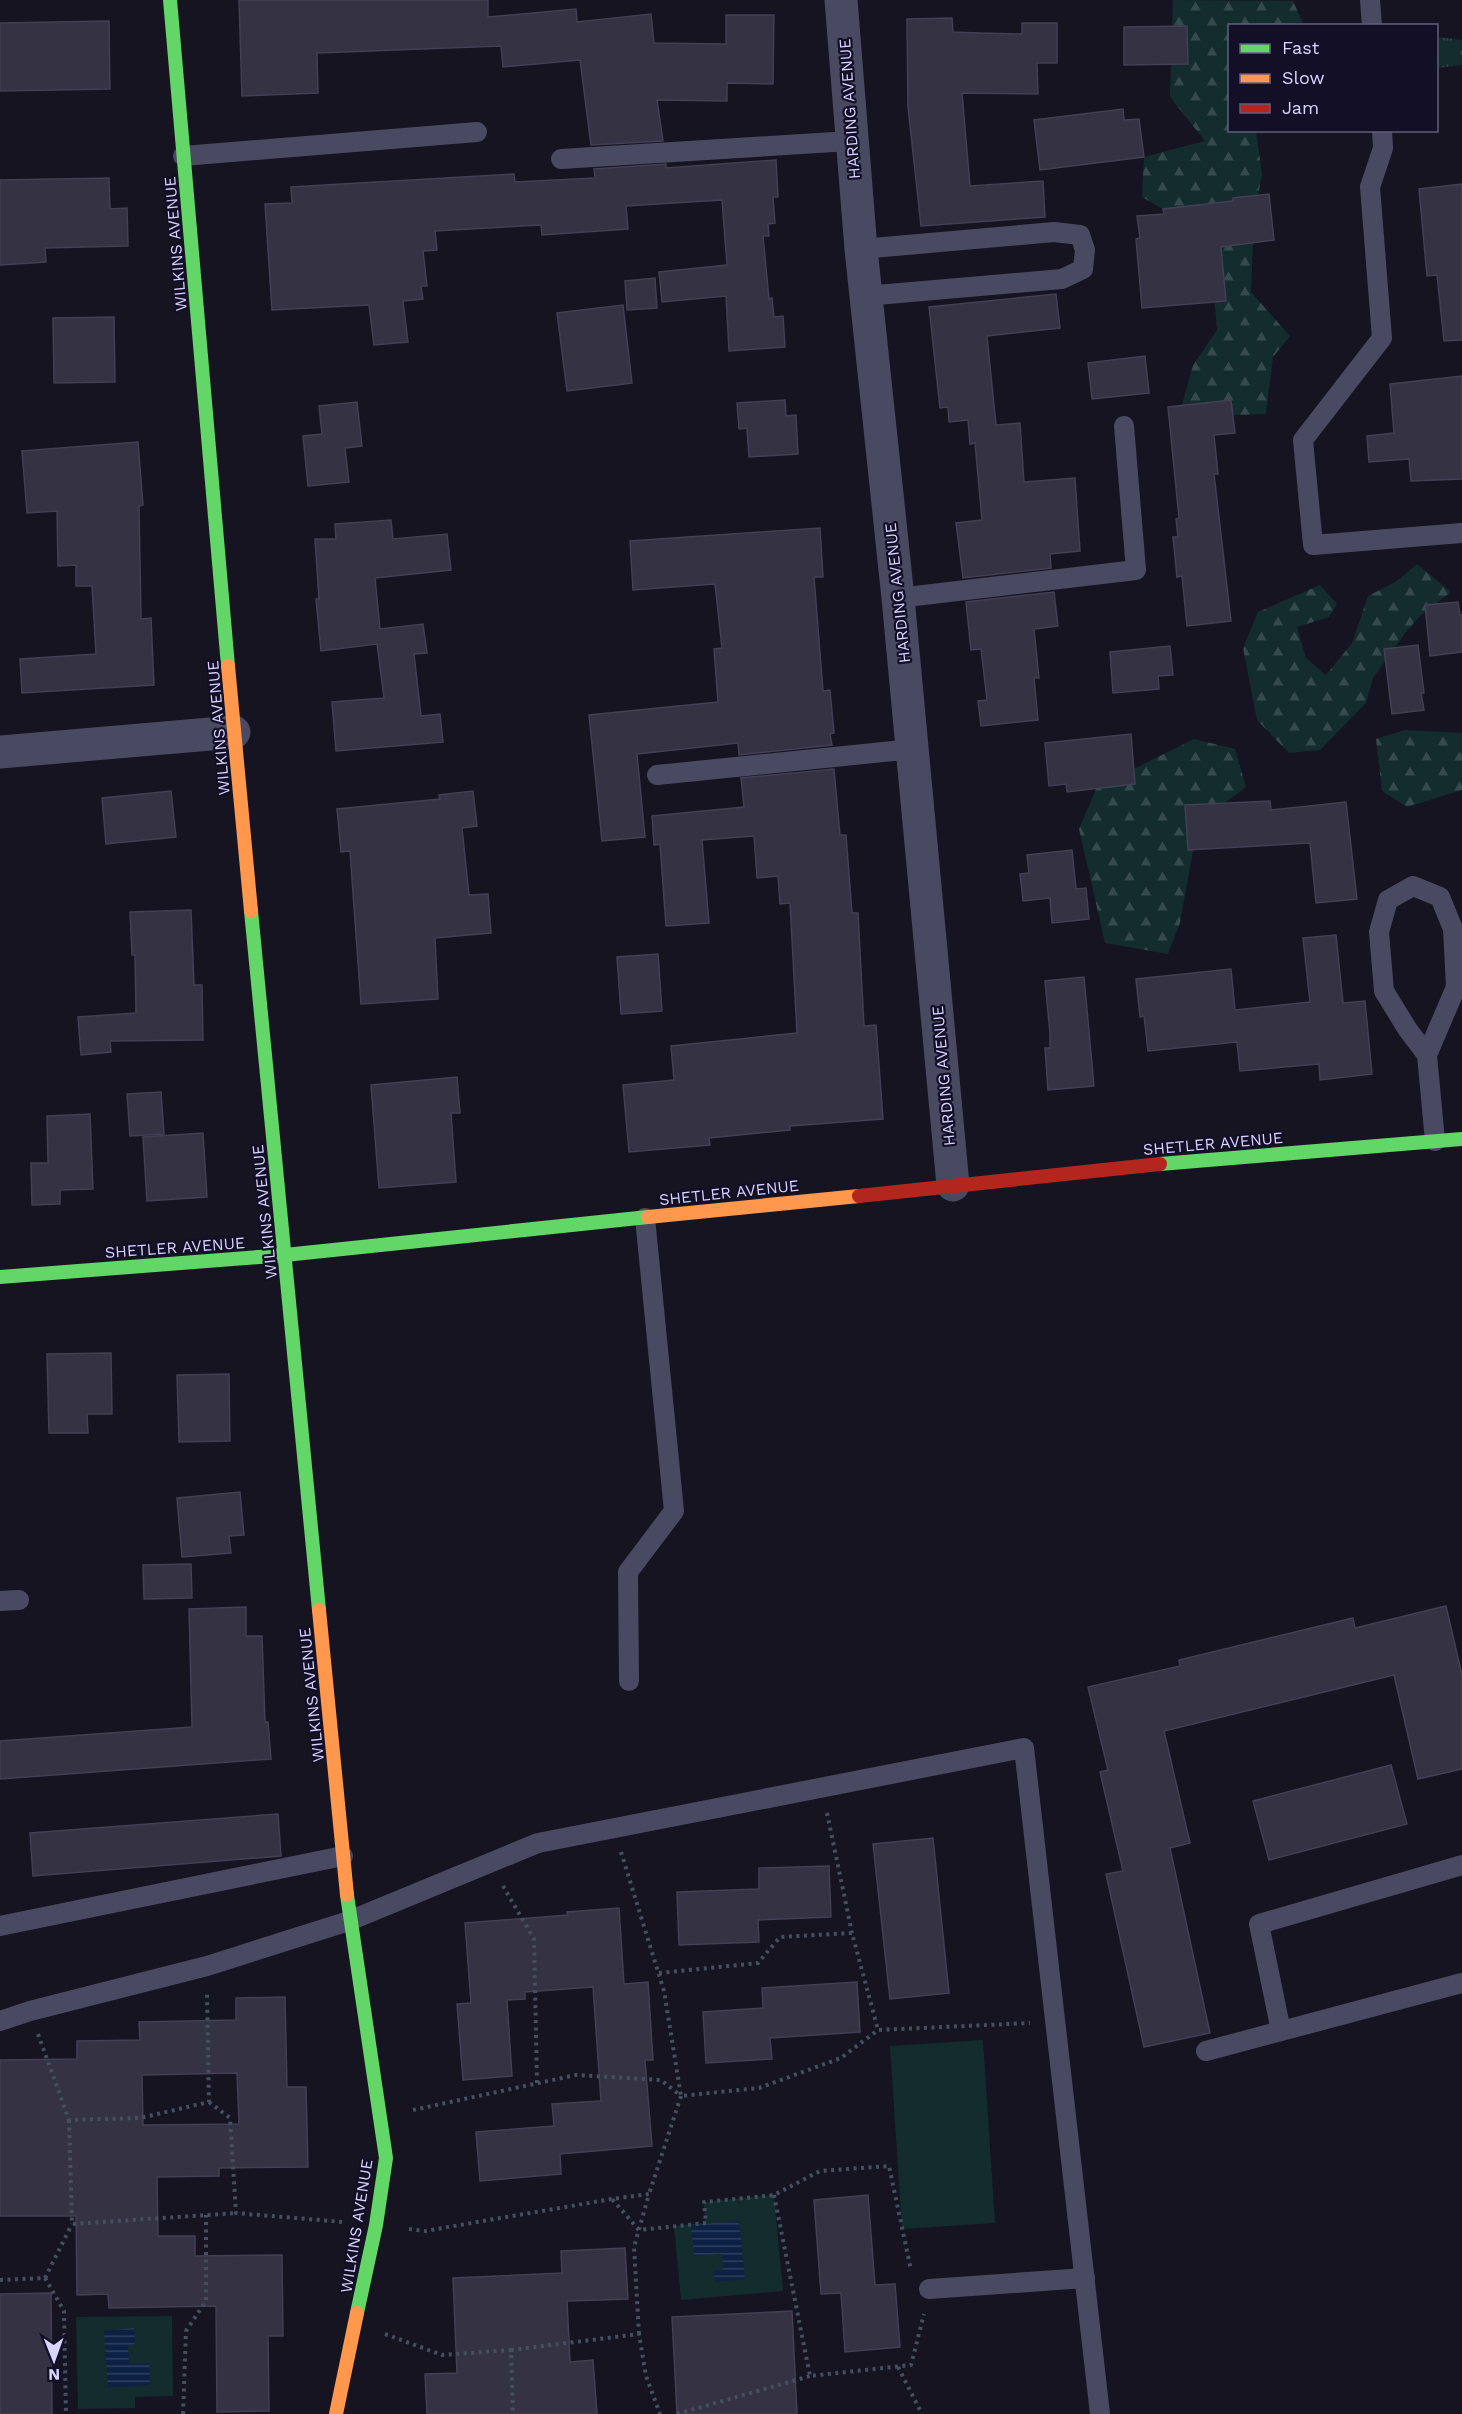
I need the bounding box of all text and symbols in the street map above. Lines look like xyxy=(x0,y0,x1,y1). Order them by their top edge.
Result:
legend xyxy=(1228,24,1438,132)
text: Fast xyxy=(1282,37,1320,58)
street label: HARDING AVENUE xyxy=(835,38,864,180)
text: Slow xyxy=(1282,67,1325,88)
text: Jam xyxy=(1282,97,1319,118)
street label: WILKINS AVENUE xyxy=(160,176,191,312)
street label: HARDING AVENUE xyxy=(881,522,914,664)
street label: WILKINS AVENUE xyxy=(203,660,234,796)
street label: HARDING AVENUE xyxy=(928,1005,959,1147)
street label: SHETLER AVENUE xyxy=(1142,1128,1284,1159)
street label: WILKINS AVENUE xyxy=(248,1144,281,1280)
street label: SHETLER AVENUE xyxy=(658,1176,800,1209)
street label: SHETLER AVENUE xyxy=(104,1233,246,1262)
street label: WILKINS AVENUE xyxy=(295,1627,328,1763)
street label: WILKINS AVENUE xyxy=(337,2158,376,2294)
north arrow xyxy=(24,2330,84,2390)
text: N xyxy=(48,2365,60,2384)

